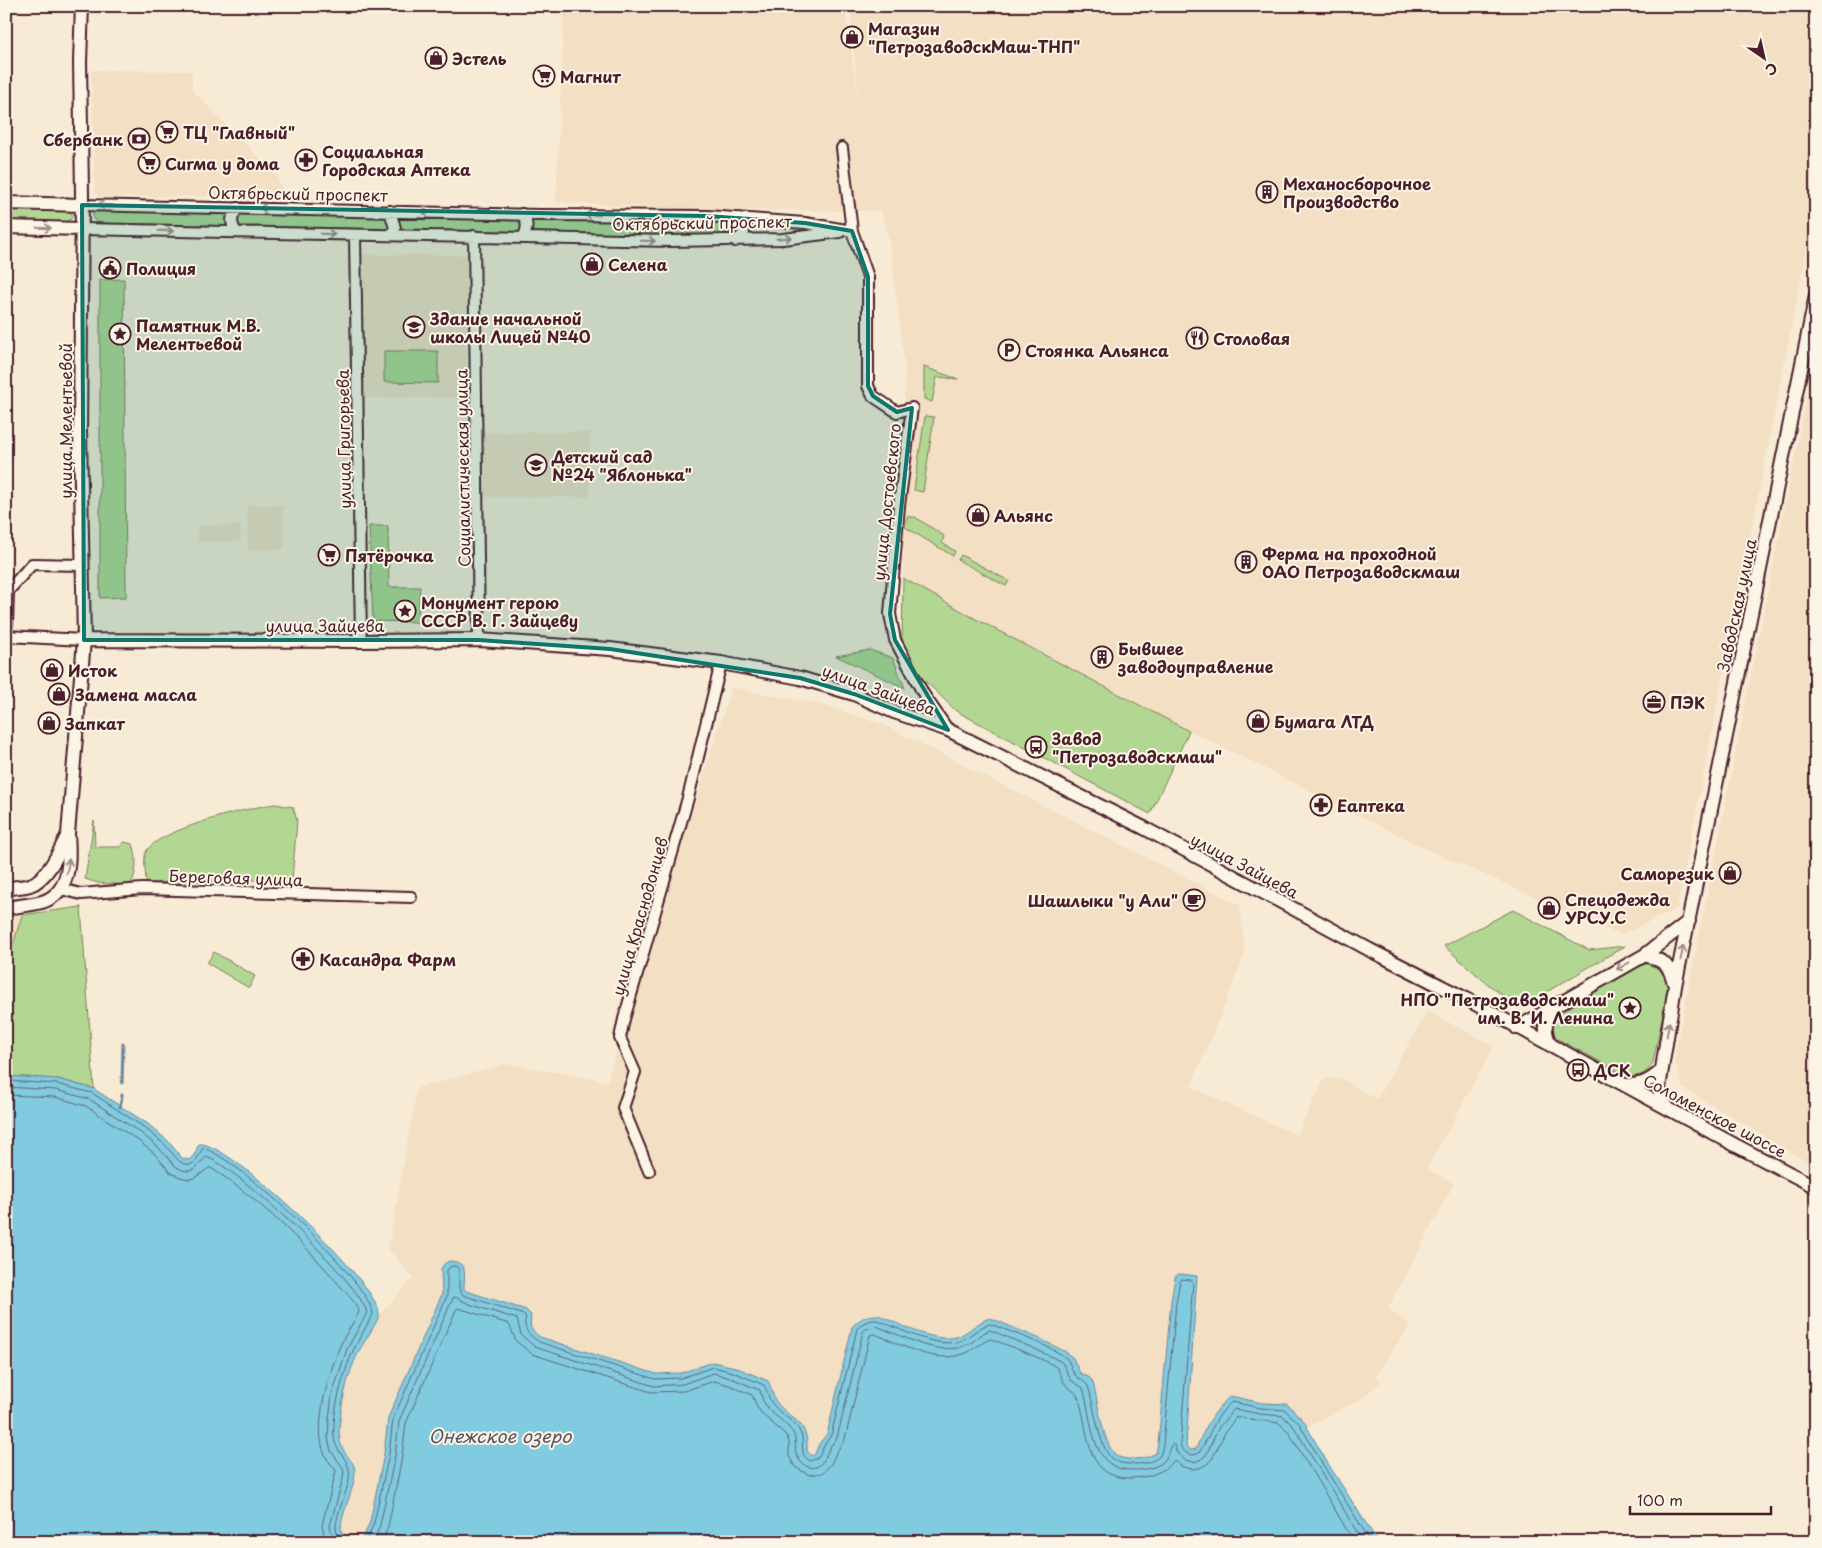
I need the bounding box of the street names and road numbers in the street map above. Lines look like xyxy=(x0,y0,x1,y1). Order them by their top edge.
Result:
street label: Октябрьский проспект xyxy=(208,179,388,207)
street label: Октябрьский проспект xyxy=(612,208,792,236)
street label: улица Мелентьевой xyxy=(53,343,77,499)
street label: улица Григорьева xyxy=(330,369,356,509)
street label: Социалистическая улица xyxy=(448,369,476,567)
street label: улица Достоевского xyxy=(866,422,906,582)
street label: Заводская улица xyxy=(1710,536,1762,674)
street label: улица Зайцева xyxy=(265,613,385,637)
street label: улица Зайцева xyxy=(819,657,939,721)
street label: улица Зайцева xyxy=(1187,826,1303,904)
street label: улица Краснодонцев xyxy=(605,834,673,998)
street label: Береговая улица xyxy=(168,863,304,891)
street label: Соломенское шоссе xyxy=(1639,1067,1791,1163)

